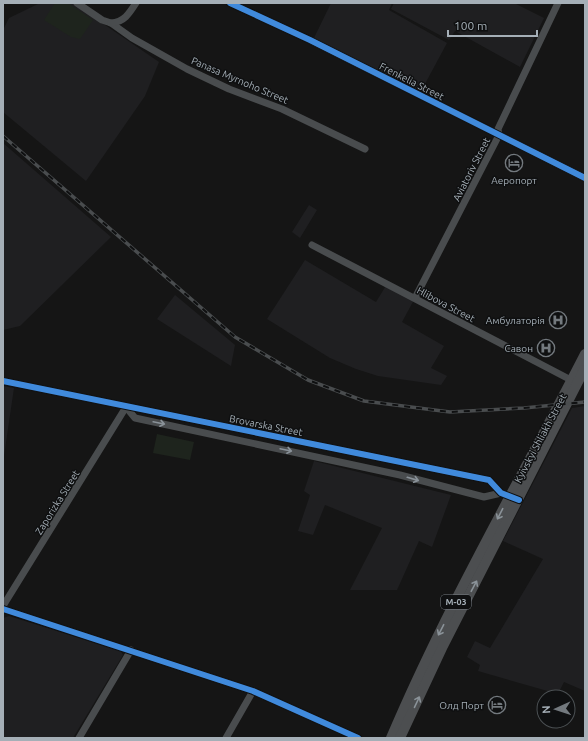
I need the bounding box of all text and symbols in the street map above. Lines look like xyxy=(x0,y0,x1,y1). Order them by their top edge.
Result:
scale bar xyxy=(448,12,537,38)
text: 100 m xyxy=(454,19,487,32)
street label: Panasa Myrnoho Street xyxy=(190,55,290,106)
street label: Frenkelia Street xyxy=(378,60,446,102)
street label: Aviatoriv Street xyxy=(451,136,492,203)
hotel icon: Аеропорт xyxy=(504,153,524,173)
place label: Аеропорт xyxy=(491,175,537,186)
street label: Hlibova Street xyxy=(415,285,477,324)
hospital icon: Амбулаторія xyxy=(548,310,568,330)
place label: Амбулаторія xyxy=(486,315,545,326)
hospital icon: Савон xyxy=(536,338,556,358)
place label: Савон xyxy=(505,343,533,354)
street label: Kyivskyi Shliakh Street xyxy=(512,392,569,485)
street label: Brovarska Street xyxy=(228,413,304,438)
one-way arrow xyxy=(152,420,165,428)
one-way arrow xyxy=(279,447,292,455)
street label: Zaporizka Street xyxy=(33,468,82,536)
one-way arrow xyxy=(406,475,419,483)
one-way arrow xyxy=(496,508,504,520)
one-way arrow xyxy=(471,580,478,592)
road number: М-03 xyxy=(441,595,471,609)
one-way arrow xyxy=(437,624,444,636)
north arrow xyxy=(536,689,576,729)
hotel icon: Олд Порт xyxy=(487,695,507,715)
one-way arrow xyxy=(414,697,421,709)
place label: Олд Порт xyxy=(439,700,485,711)
text: N xyxy=(540,705,552,714)

